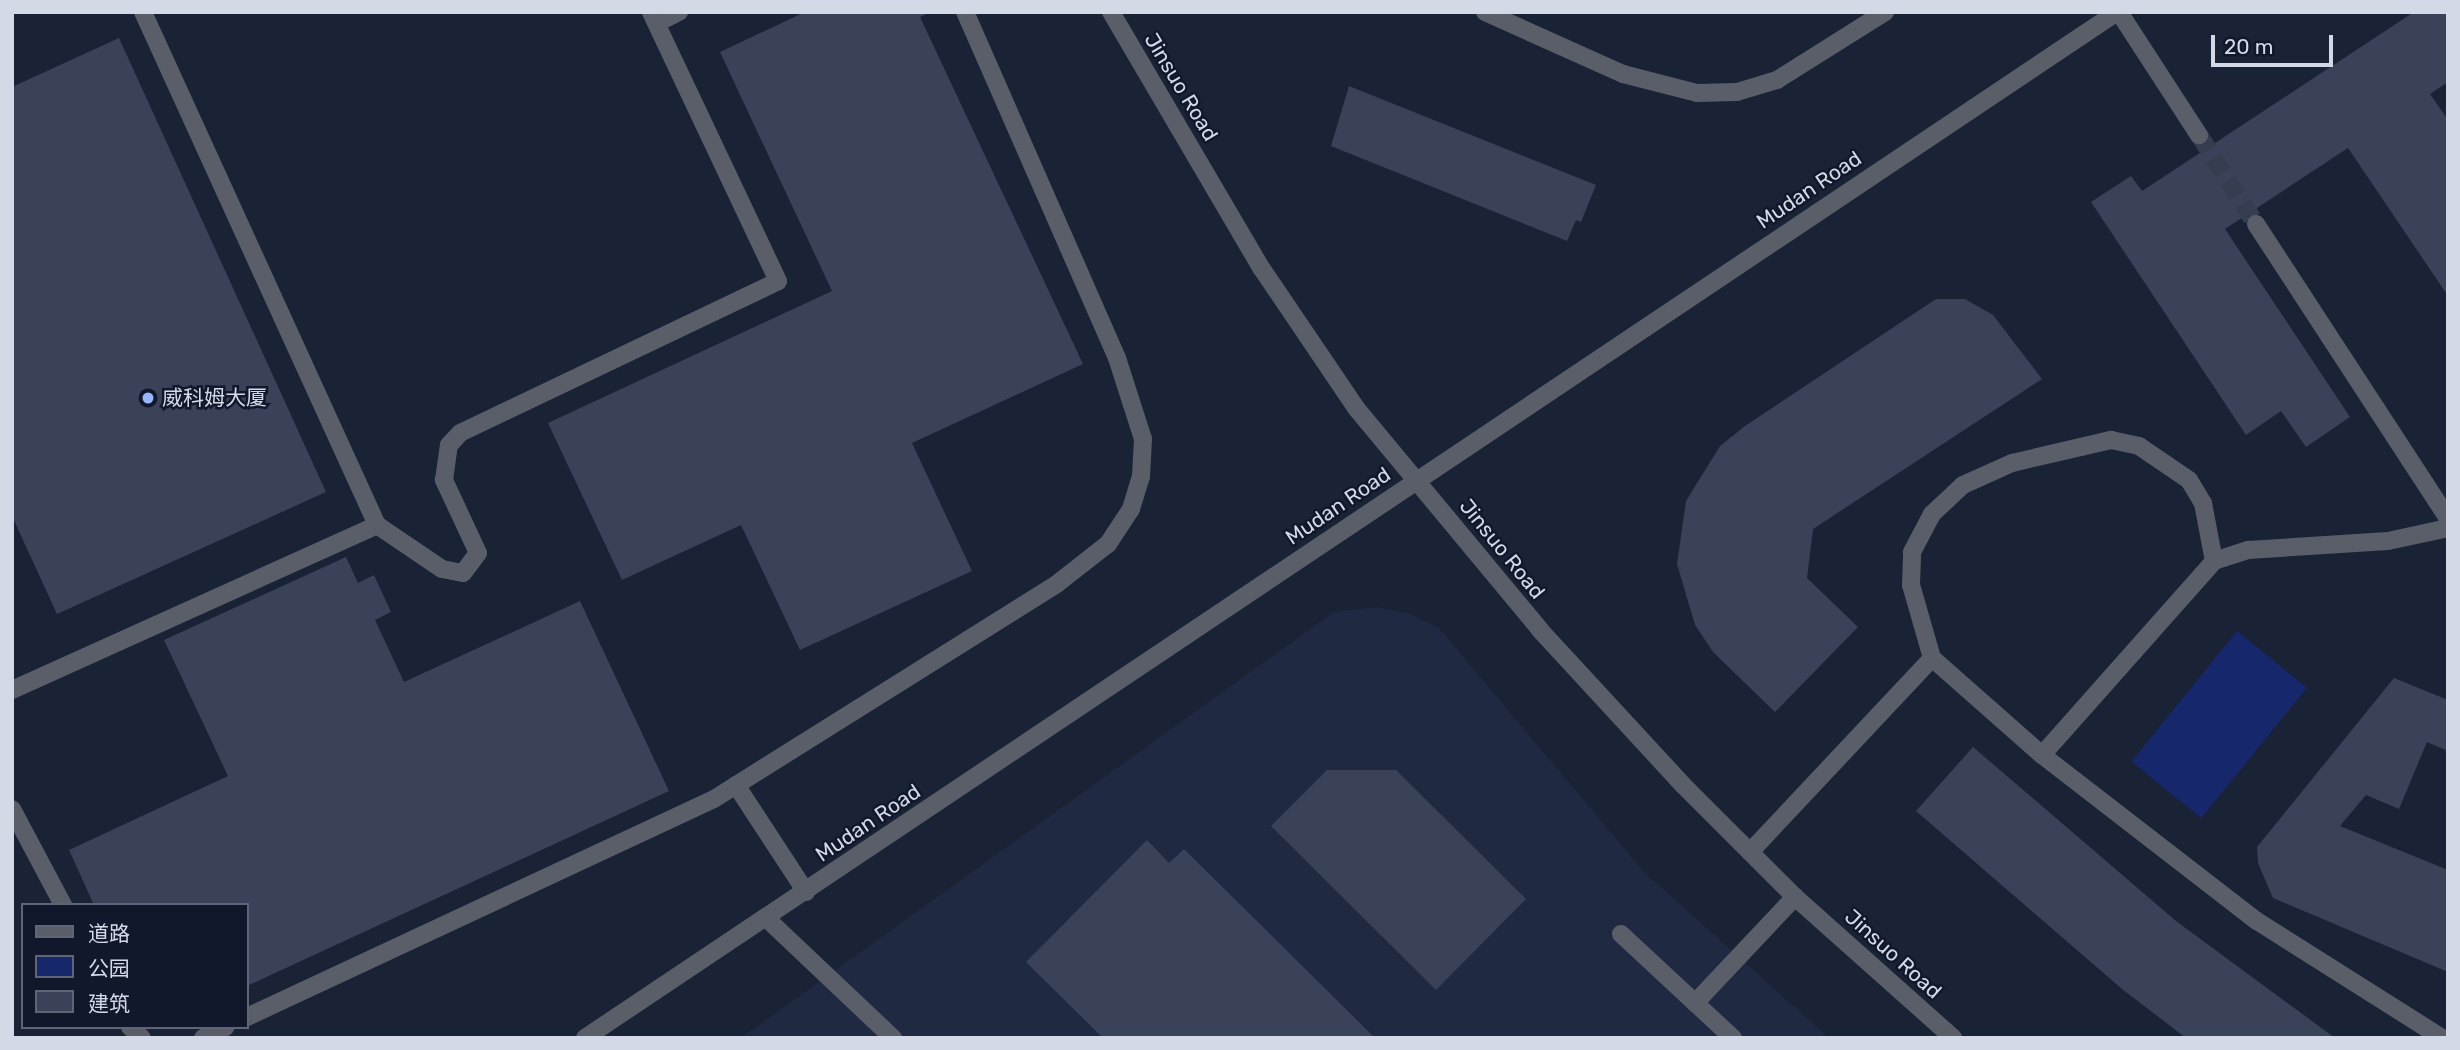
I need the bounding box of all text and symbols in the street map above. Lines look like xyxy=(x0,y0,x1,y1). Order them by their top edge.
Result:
scale bar xyxy=(2215,21,2338,65)
street label: Jinsuo Road xyxy=(1139,28,1223,146)
text: 20 m xyxy=(2224,34,2273,59)
street label: Mudan Road xyxy=(1752,146,1866,234)
place label: 威科姆大厦 xyxy=(162,385,267,411)
marker: 威科姆大厦 xyxy=(140,390,156,406)
street label: Mudan Road xyxy=(1281,462,1395,550)
street label: Jinsuo Road xyxy=(1454,494,1550,604)
street label: Mudan Road xyxy=(811,779,925,867)
legend xyxy=(21,903,248,1029)
street label: Jinsuo Road xyxy=(1839,904,1947,1004)
text: 道路 xyxy=(88,921,130,946)
text: 公园 xyxy=(88,956,130,981)
text: 建筑 xyxy=(88,991,130,1016)

